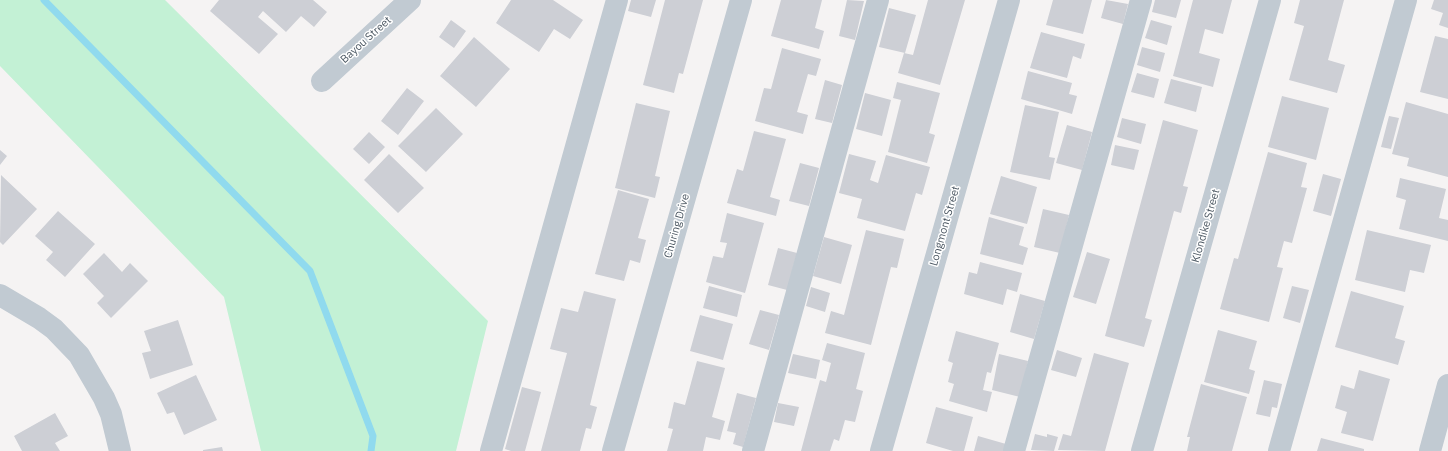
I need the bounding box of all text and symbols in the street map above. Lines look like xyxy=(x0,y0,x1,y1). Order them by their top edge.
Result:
street label: Bayou Street xyxy=(338,14,394,66)
street label: Longmont Street xyxy=(927,185,963,267)
street label: Klondike Street xyxy=(1189,188,1223,264)
street label: Churing Drive xyxy=(662,192,692,260)

